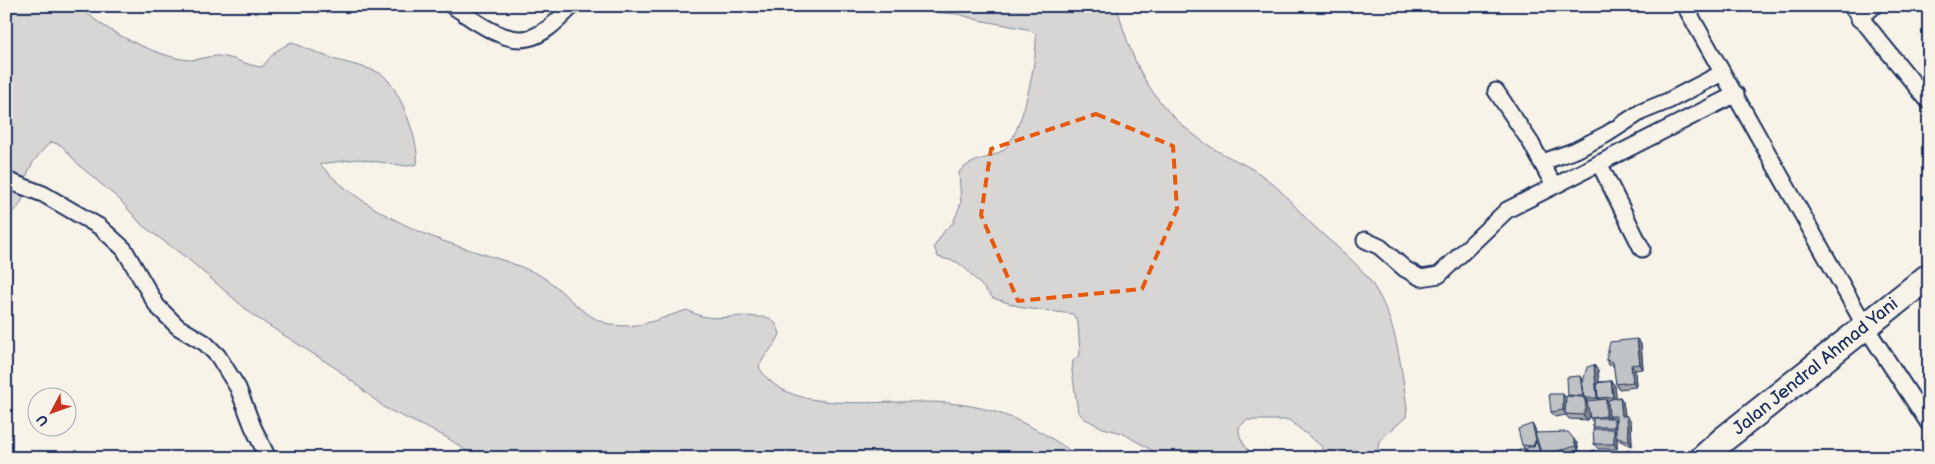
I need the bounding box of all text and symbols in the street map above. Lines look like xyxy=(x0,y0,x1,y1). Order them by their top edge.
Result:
street label: Jalan Jendral Ahmad Yani xyxy=(1729,293,1902,439)
north arrow xyxy=(28,386,78,436)
text: U xyxy=(33,411,52,430)

